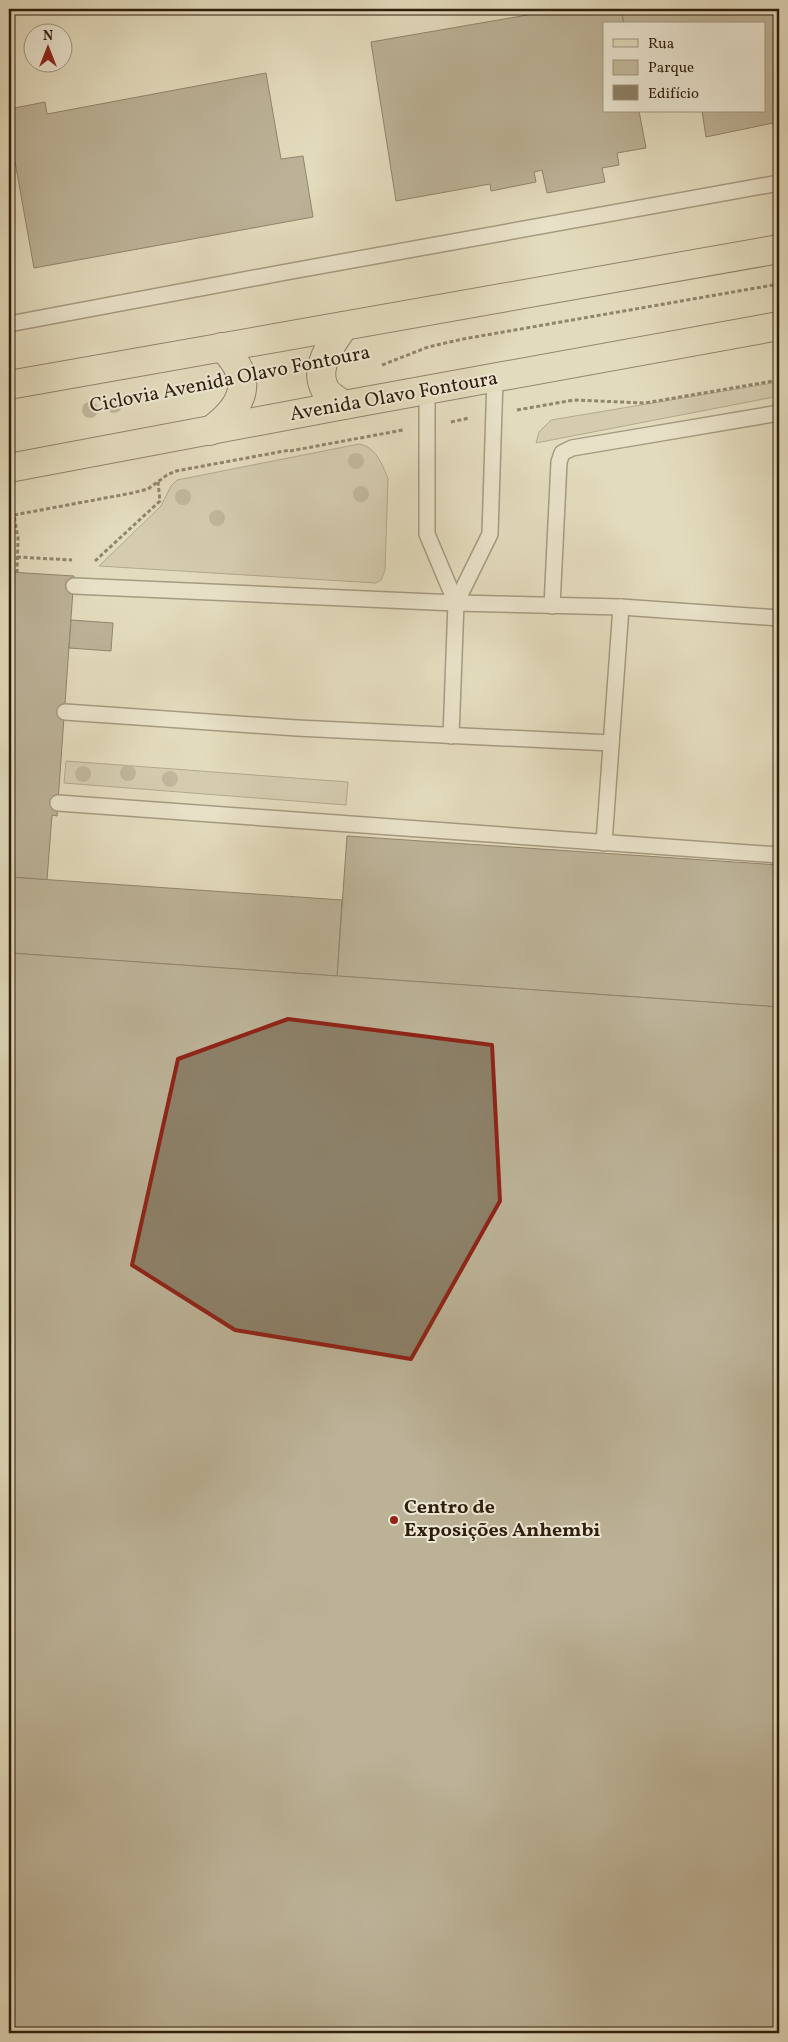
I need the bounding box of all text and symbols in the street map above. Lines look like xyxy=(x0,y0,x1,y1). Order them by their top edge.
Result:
north arrow xyxy=(22,22,72,72)
legend xyxy=(603,22,766,112)
text: N xyxy=(43,27,53,46)
text: Rua xyxy=(648,34,674,55)
text: Parque xyxy=(648,58,694,79)
text: Edifício xyxy=(648,84,699,105)
street label: Ciclovia Avenida Olavo Fontoura xyxy=(87,339,373,421)
street label: Avenida Olavo Fontoura xyxy=(288,365,500,429)
place label: Centro de Exposições Anhembi xyxy=(404,1494,600,1545)
marker: Centro de Exposições Anhembi xyxy=(388,1514,400,1526)

